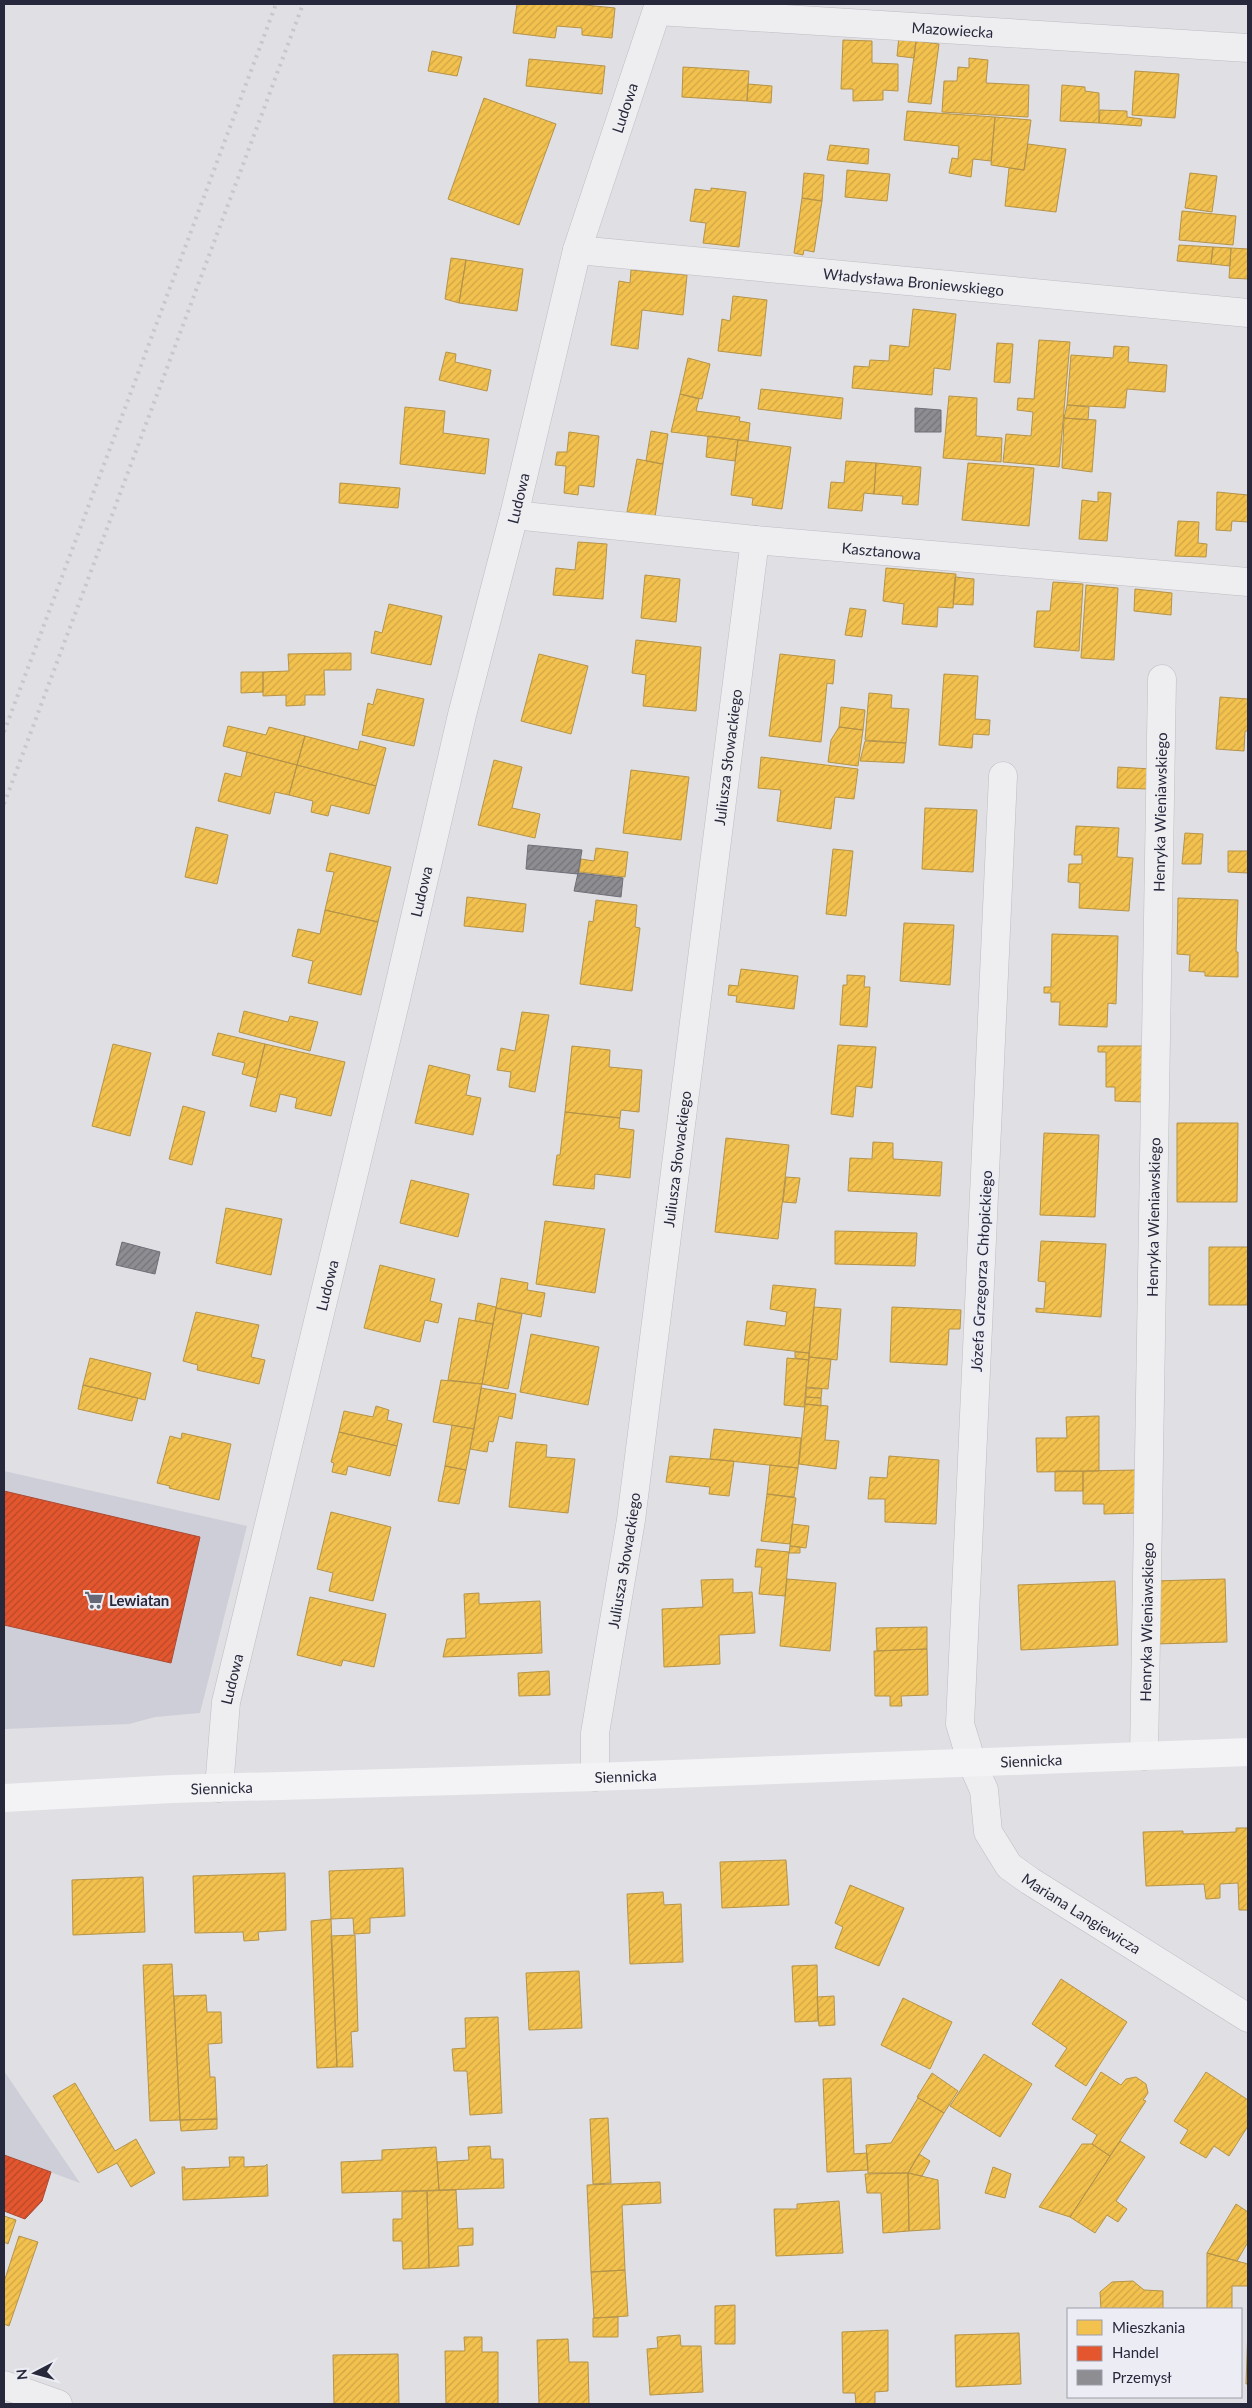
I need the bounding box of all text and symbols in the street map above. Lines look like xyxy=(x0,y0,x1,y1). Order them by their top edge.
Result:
street label: Mazowiecka xyxy=(911,18,994,41)
street label: Ludowa xyxy=(608,80,641,135)
street label: Władysława Broniewskiego xyxy=(822,264,1005,299)
street label: Ludowa xyxy=(503,471,533,526)
street label: Kasztanowa xyxy=(841,538,922,563)
street label: Juliusza Słowackiego xyxy=(710,688,745,826)
street label: Henryka Wieniawskiego xyxy=(1149,732,1170,892)
street label: Ludowa xyxy=(406,864,436,919)
street label: Juliusza Słowackiego xyxy=(659,1090,694,1228)
street label: Henryka Wieniawskiego xyxy=(1143,1137,1163,1297)
street label: Józefa Grzegorza Chłopickiego xyxy=(967,1170,995,1372)
street label: Ludowa xyxy=(312,1258,342,1313)
street label: Juliusza Słowackiego xyxy=(604,1491,643,1630)
street label: Henryka Wieniawskiego xyxy=(1136,1542,1157,1702)
supermarket icon: Lewiatan xyxy=(83,1589,105,1611)
place label: Lewiatan xyxy=(109,1591,169,1609)
street label: Ludowa xyxy=(217,1652,246,1706)
street label: Siennicka xyxy=(1000,1750,1063,1770)
street label: Siennicka xyxy=(594,1766,657,1786)
street label: Siennicka xyxy=(190,1778,253,1797)
street label: Mariana Langiewicza xyxy=(1018,1869,1144,1957)
legend xyxy=(1067,2308,1242,2398)
text: Mieszkania xyxy=(1112,2318,1185,2336)
text: Handel xyxy=(1112,2343,1159,2361)
north arrow xyxy=(10,2348,60,2398)
text: N xyxy=(13,2368,31,2381)
text: Przemysł xyxy=(1112,2368,1172,2386)

